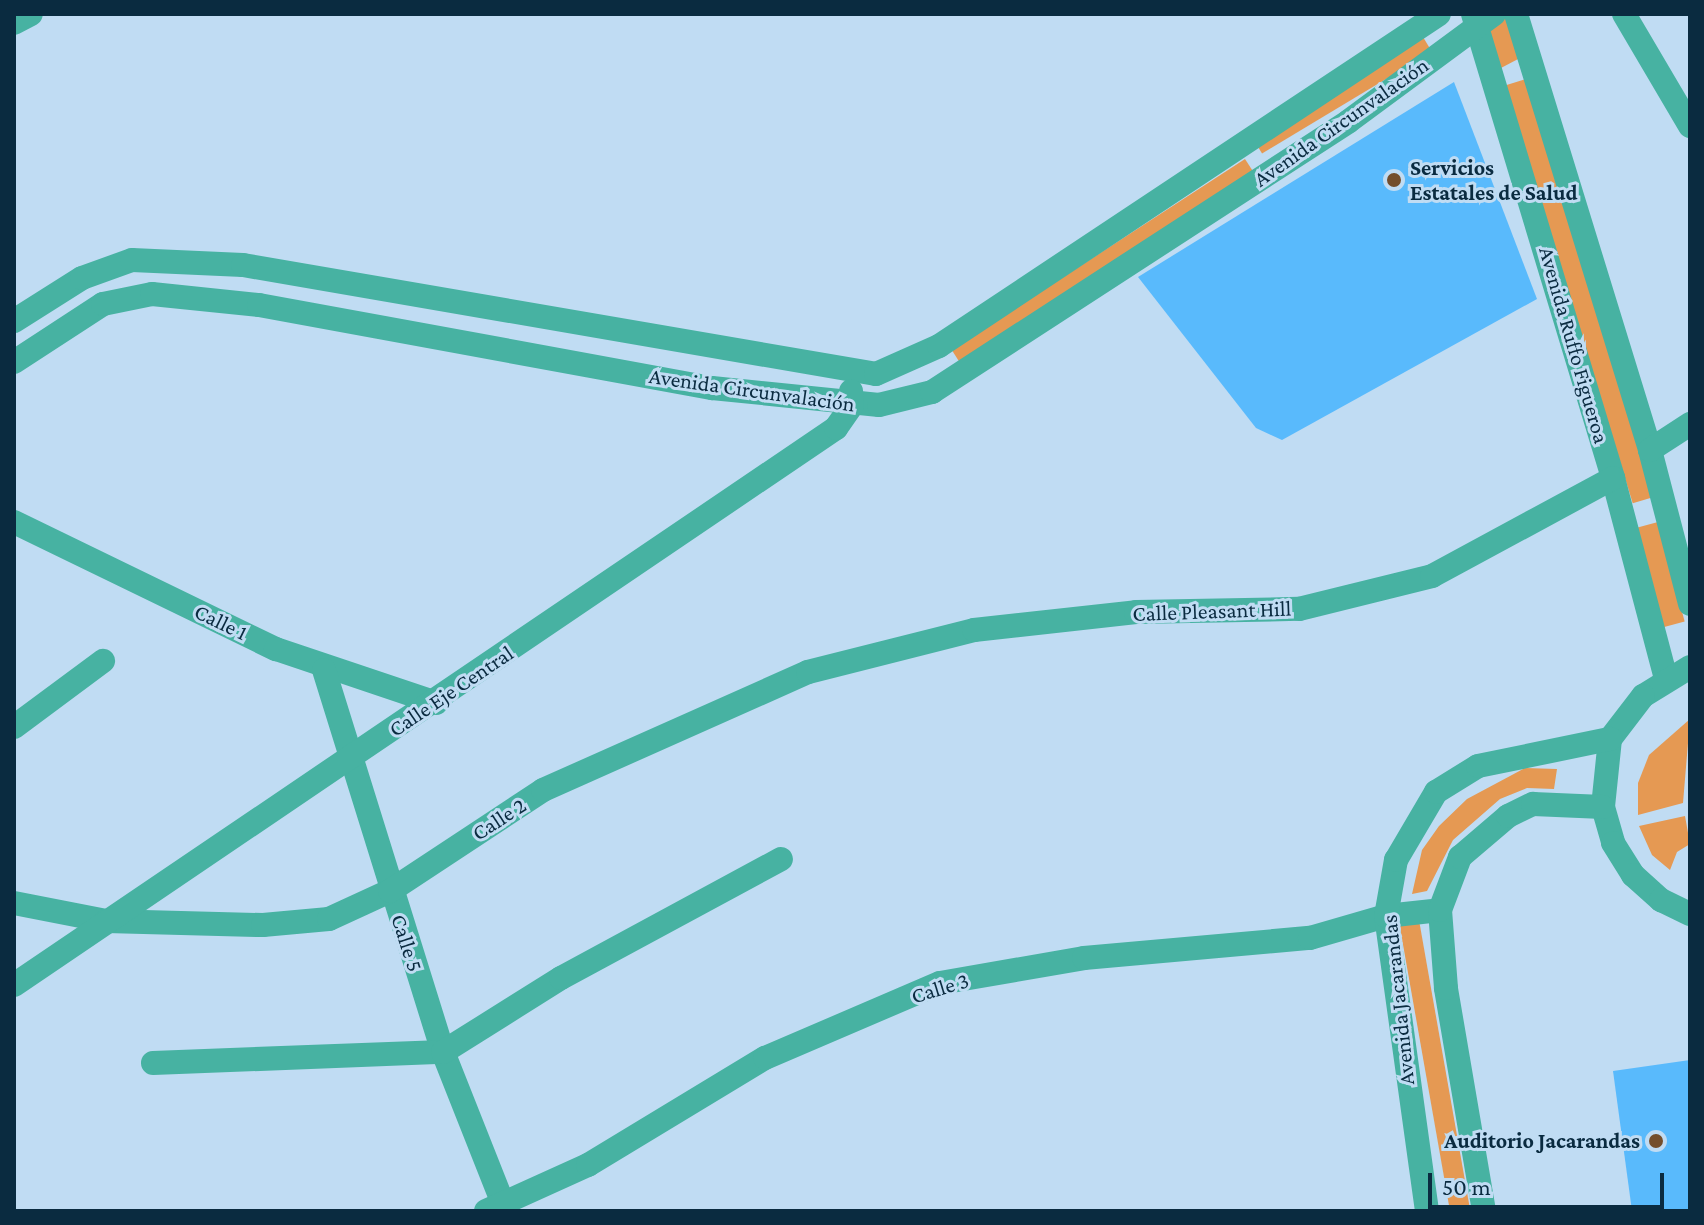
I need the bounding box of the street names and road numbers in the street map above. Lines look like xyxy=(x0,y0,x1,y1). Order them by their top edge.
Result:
street label: Avenida Circunvalación xyxy=(1248,52,1434,192)
street label: Avenida Ruffo Figueroa xyxy=(1533,244,1615,446)
street label: Avenida Circunvalación xyxy=(647,362,857,418)
street label: Calle Pleasant Hill xyxy=(1132,595,1292,627)
street label: Calle 1 xyxy=(190,598,252,646)
street label: Calle Eje Central xyxy=(384,640,518,742)
street label: Calle 2 xyxy=(467,792,531,846)
street label: Calle 5 xyxy=(385,911,429,975)
street label: Avenida Jacarandas xyxy=(1376,914,1420,1086)
street label: Calle 3 xyxy=(908,967,972,1009)

